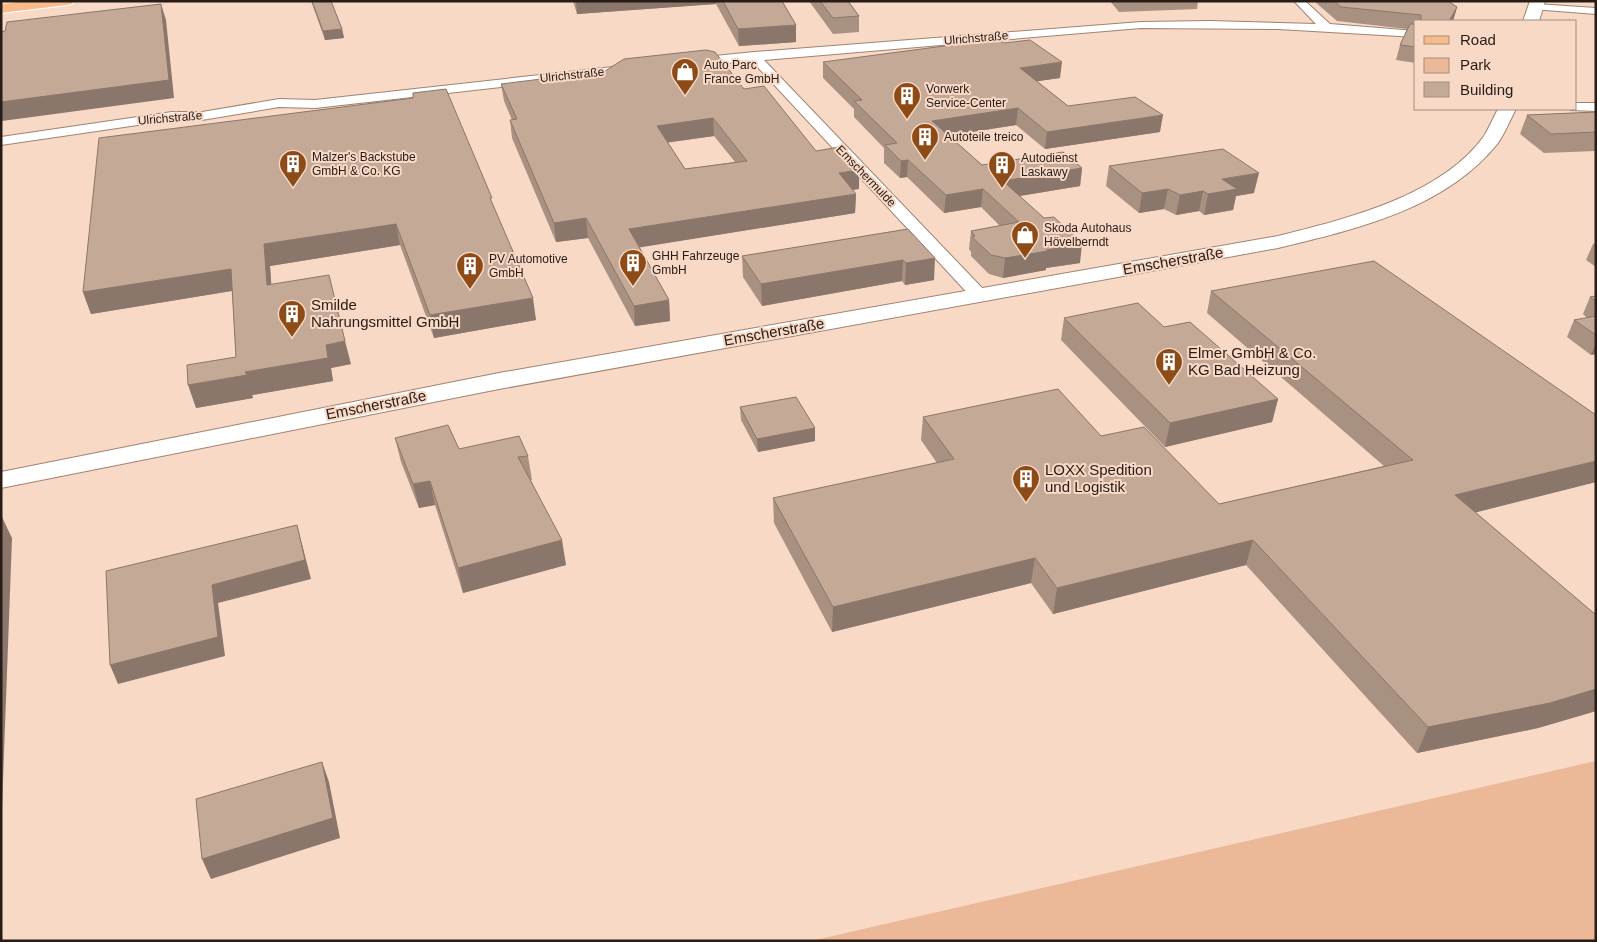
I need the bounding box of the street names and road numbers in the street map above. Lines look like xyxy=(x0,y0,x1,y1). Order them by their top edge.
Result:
street label: Ulrichstraße xyxy=(943,28,1009,48)
street label: Ulrichstraße xyxy=(539,65,605,85)
street label: Ulrichstraße xyxy=(137,108,203,128)
street label: Emschermulde xyxy=(833,142,899,210)
street label: Emscherstraße xyxy=(1121,243,1224,278)
street label: Emscherstraße xyxy=(722,314,825,349)
street label: Emscherstraße xyxy=(324,386,427,423)

